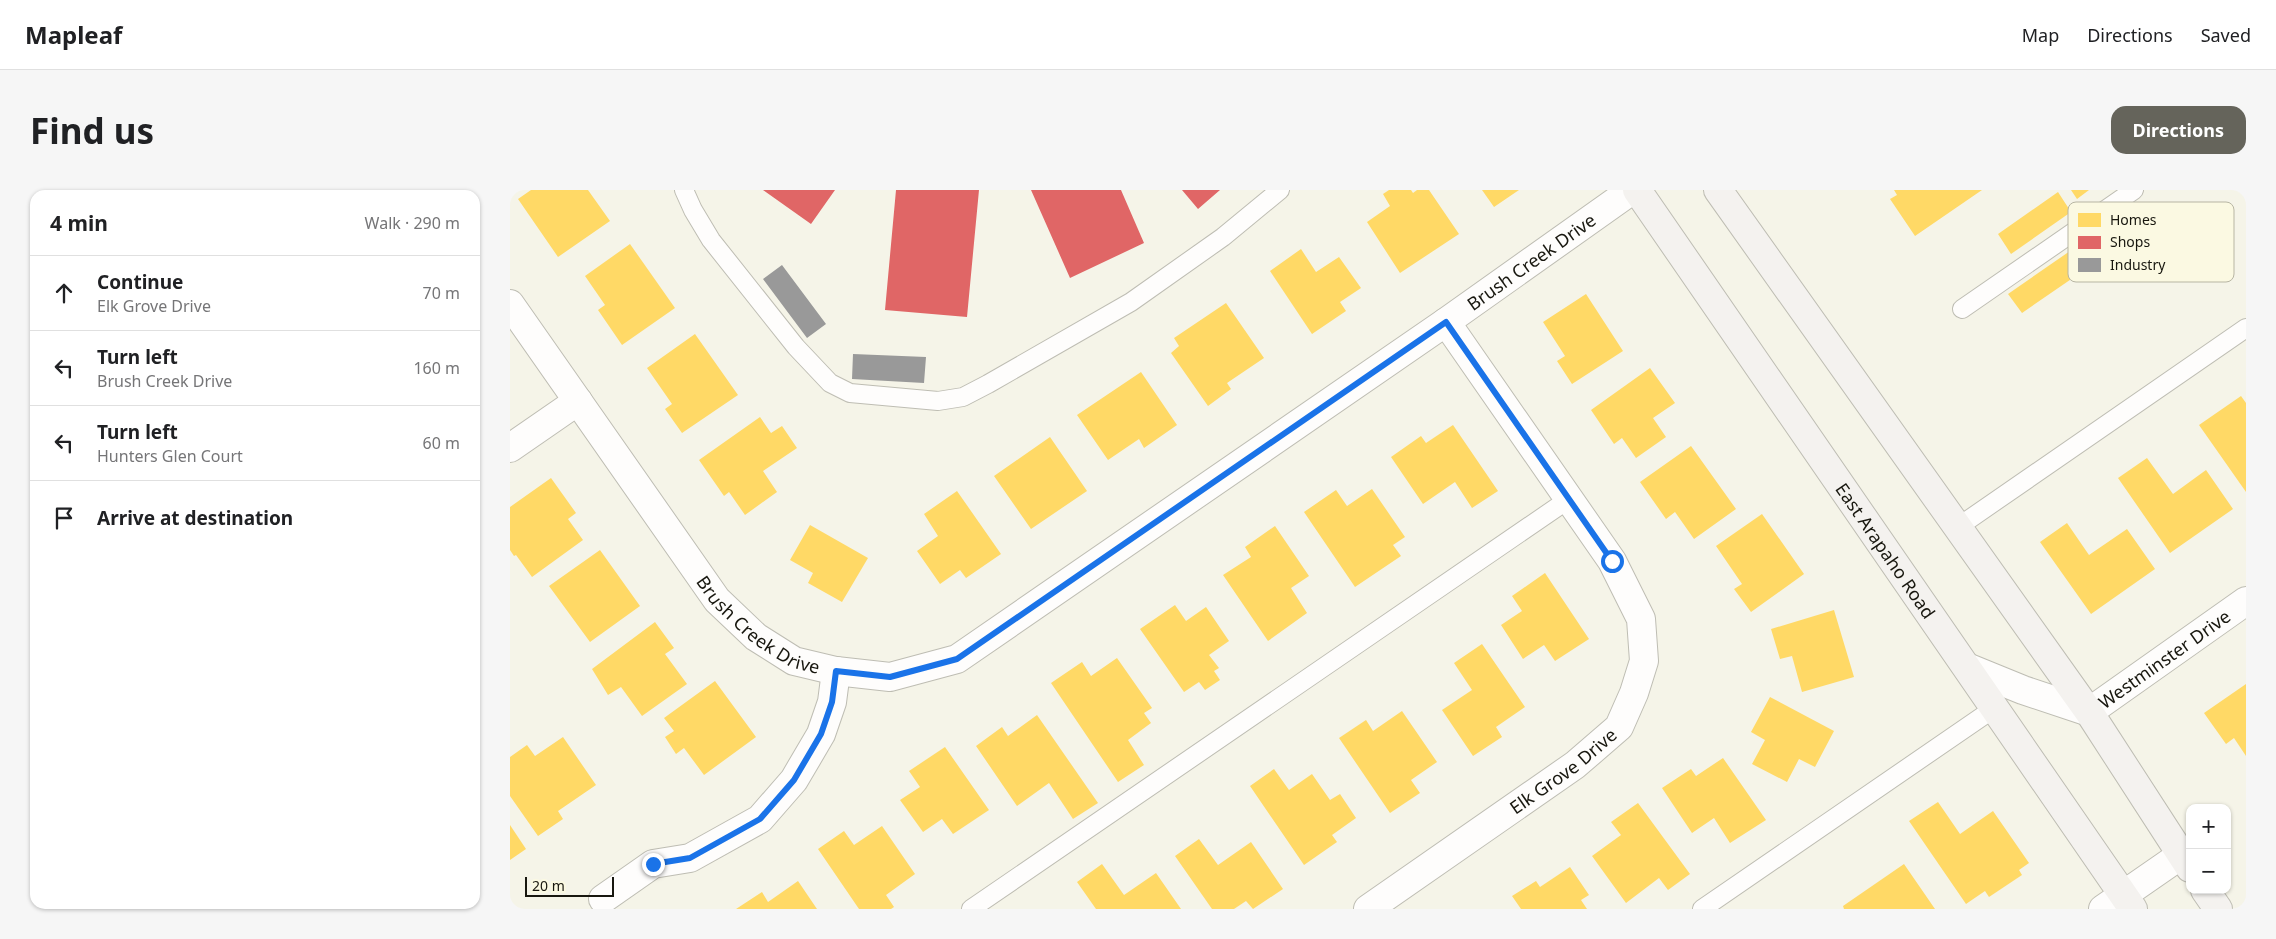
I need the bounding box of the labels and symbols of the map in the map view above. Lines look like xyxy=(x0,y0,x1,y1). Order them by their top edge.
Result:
legend xyxy=(2068,202,2234,282)
street label: Brush Creek Drive xyxy=(1462,208,1600,315)
text: Homes xyxy=(2110,210,2157,229)
text: Shops xyxy=(2110,232,2150,251)
text: Industry xyxy=(2110,255,2166,274)
street label: East Arapaho Road xyxy=(1830,478,1941,623)
route start xyxy=(1601,550,1624,573)
street label: Brush Creek Drive xyxy=(691,571,822,679)
street label: Westminster Drive xyxy=(2094,604,2235,714)
street label: Elk Grove Drive xyxy=(1505,723,1621,819)
route end xyxy=(642,853,665,876)
scale bar xyxy=(525,874,614,897)

